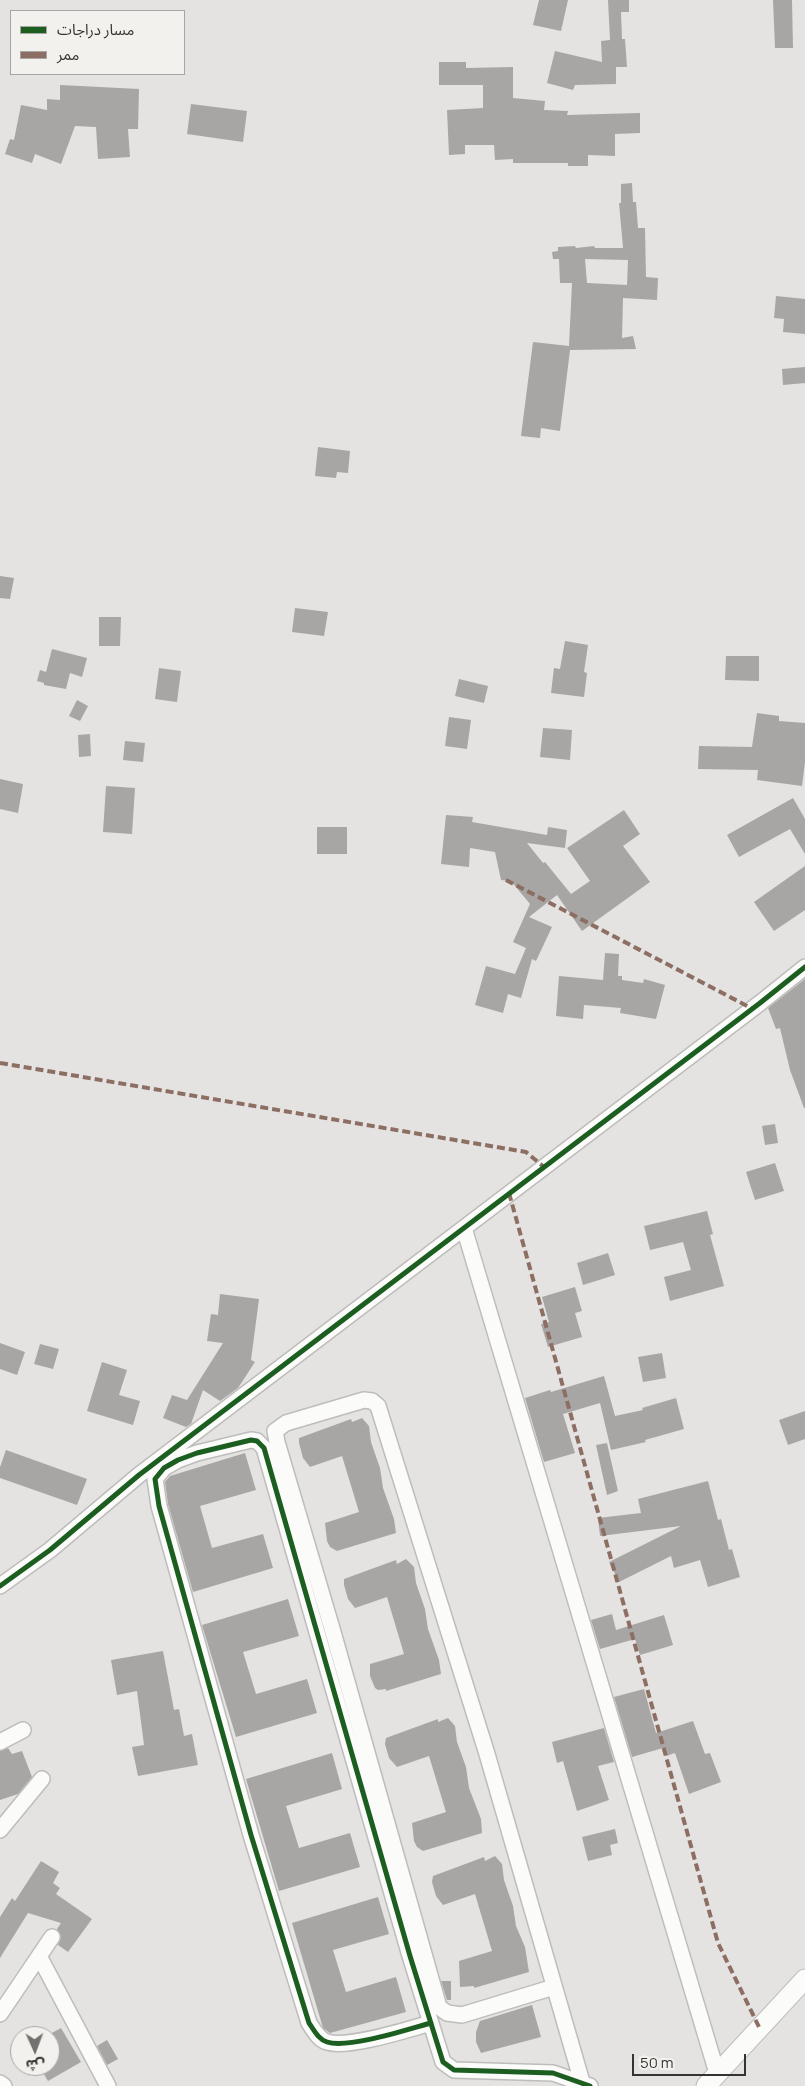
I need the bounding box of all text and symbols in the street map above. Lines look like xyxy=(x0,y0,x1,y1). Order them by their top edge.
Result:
legend xyxy=(10,10,185,75)
text: مسار دراجات xyxy=(57,19,134,40)
text: ممر xyxy=(57,44,80,65)
north arrow xyxy=(10,2026,60,2076)
scale bar xyxy=(635,2044,749,2076)
text: 50 m xyxy=(640,2052,674,2073)
text: ش xyxy=(26,2056,45,2075)

